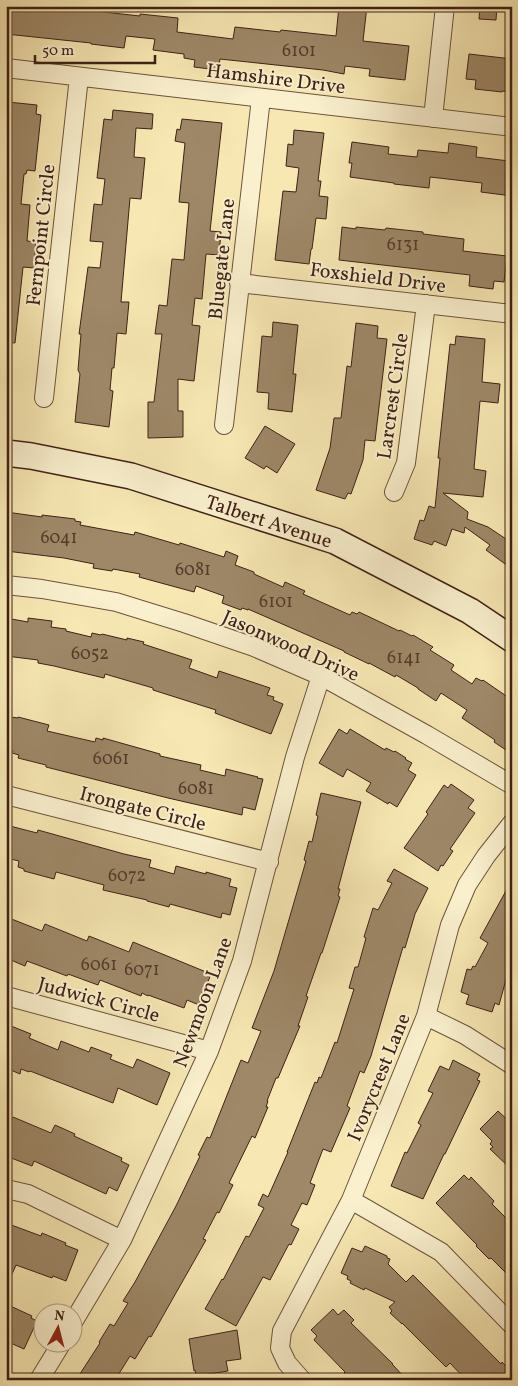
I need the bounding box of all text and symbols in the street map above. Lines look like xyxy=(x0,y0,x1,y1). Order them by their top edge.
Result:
scale bar xyxy=(35,32,155,64)
house number: 6101 xyxy=(282,39,316,64)
text: 50 m xyxy=(42,41,74,62)
street label: Hamshire Drive xyxy=(205,58,347,102)
street label: Fernpoint Circle xyxy=(21,163,63,308)
street label: Bluegate Lane xyxy=(203,197,243,321)
house number: 6131 xyxy=(387,233,419,258)
street label: Foxshield Drive xyxy=(308,257,447,301)
street label: Larcrest Circle xyxy=(371,331,417,461)
street label: Talbert Avenue xyxy=(201,489,335,557)
house number: 6041 xyxy=(40,526,78,551)
house number: 6081 xyxy=(175,558,211,583)
house number: 6101 xyxy=(259,590,293,615)
street label: Jasonwood Drive xyxy=(217,604,363,690)
house number: 6052 xyxy=(71,642,109,667)
house number: 6141 xyxy=(387,646,421,671)
house number: 6061 xyxy=(93,747,129,772)
house number: 6081 xyxy=(178,777,214,802)
street label: Irongate Circle xyxy=(76,781,209,839)
house number: 6072 xyxy=(108,864,146,889)
street label: Newmoon Lane xyxy=(167,933,240,1072)
house number: 6061 xyxy=(81,953,117,978)
house number: 6071 xyxy=(124,958,160,983)
street label: Judwick Circle xyxy=(34,971,163,1031)
street label: Ivorycrest Lane xyxy=(341,1009,418,1146)
north arrow xyxy=(32,1304,82,1354)
text: N xyxy=(53,1307,66,1327)

